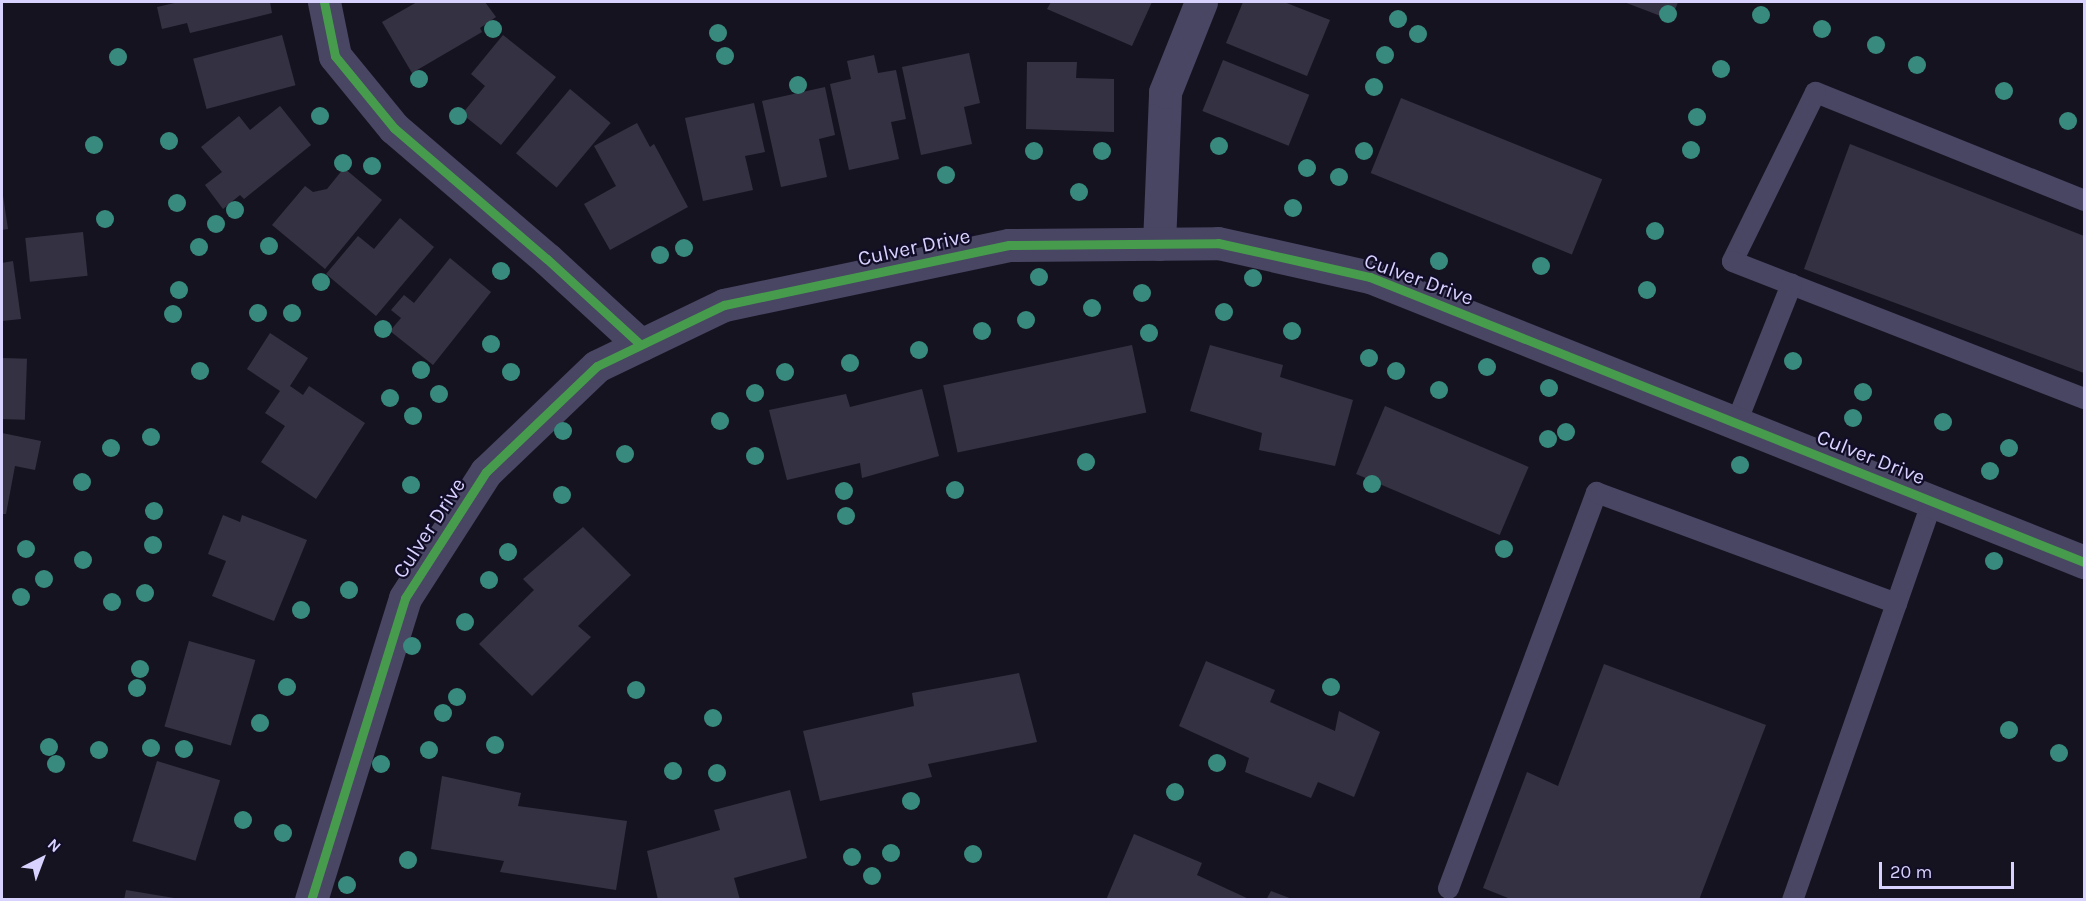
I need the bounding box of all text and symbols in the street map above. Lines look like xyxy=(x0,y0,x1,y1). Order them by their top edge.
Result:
street label: Culver Drive xyxy=(855,223,973,271)
street label: Culver Drive xyxy=(1361,248,1477,310)
street label: Culver Drive xyxy=(1813,424,1929,490)
street label: Culver Drive xyxy=(387,473,471,583)
north arrow xyxy=(12,829,72,889)
text: N xyxy=(44,834,65,856)
scale bar xyxy=(1882,850,2017,888)
text: 20 m xyxy=(1890,861,1932,883)

